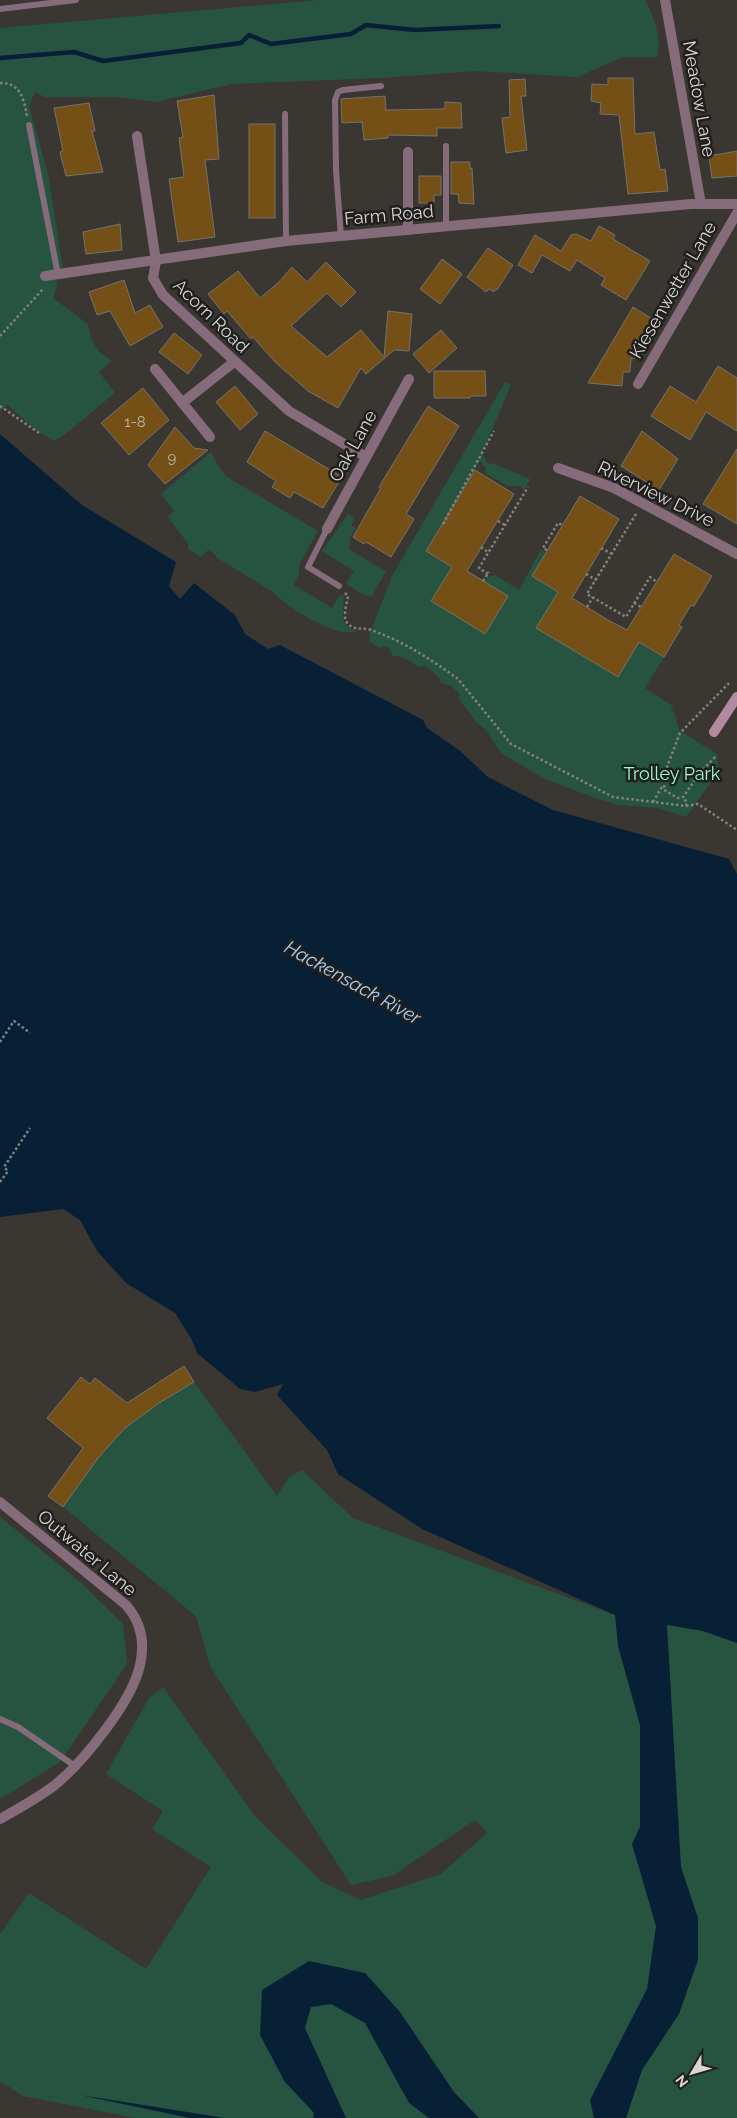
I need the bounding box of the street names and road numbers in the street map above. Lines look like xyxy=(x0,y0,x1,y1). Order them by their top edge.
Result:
street label: Meadow Lane xyxy=(679,39,720,159)
street label: Farm Road xyxy=(343,200,435,229)
street label: Kiesenwetter Lane xyxy=(625,217,721,362)
street label: Acorn Road xyxy=(169,274,254,357)
street label: Oak Lane xyxy=(324,406,381,485)
street label: Riverview Drive xyxy=(594,456,718,531)
street label: Outwater Lane xyxy=(34,1505,141,1600)

